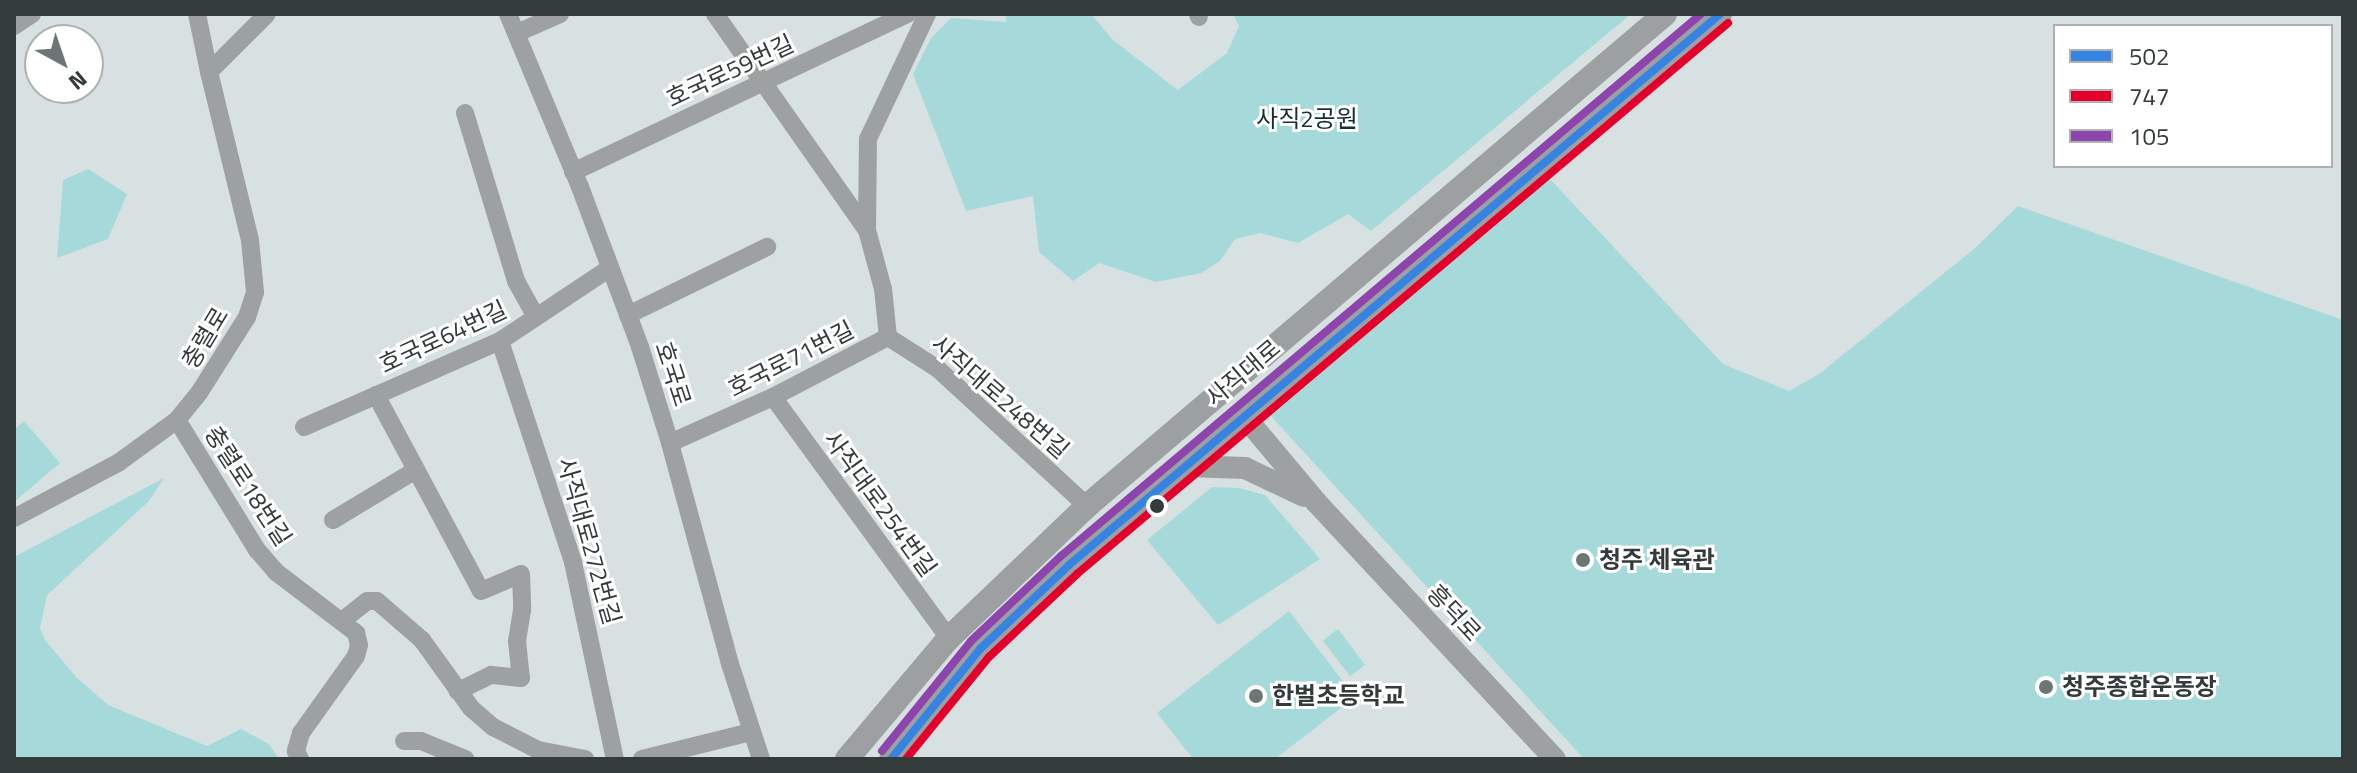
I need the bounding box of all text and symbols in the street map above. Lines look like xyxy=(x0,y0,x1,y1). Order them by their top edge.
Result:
north arrow xyxy=(24,24,104,104)
legend xyxy=(2053,24,2333,168)
street label: 호국로59번길 xyxy=(662,29,798,113)
text: 502 xyxy=(2129,38,2169,74)
text: N xyxy=(61,63,95,99)
text: 747 xyxy=(2129,78,2169,114)
park label: 사직2공원 xyxy=(1256,105,1358,133)
text: 105 xyxy=(2129,118,2169,154)
street label: 호국로64번길 xyxy=(375,295,511,379)
street label: 충렬로 xyxy=(176,302,234,374)
street label: 호국로71번길 xyxy=(723,315,859,403)
street label: 사직대로248번길 xyxy=(925,329,1075,465)
street label: 사직대로 xyxy=(1200,334,1286,412)
street label: 호국로 xyxy=(649,338,697,410)
street label: 충렬로18번길 xyxy=(199,421,297,551)
street label: 사직대로254번길 xyxy=(818,426,942,582)
street label: 사직대로272번길 xyxy=(551,454,627,628)
unlabelled marker xyxy=(1149,498,1165,514)
place label: 청주 체육관 xyxy=(1599,546,1715,574)
marker: 청주 체육관 xyxy=(1574,551,1592,569)
street label: 흥덕로 xyxy=(1421,579,1487,647)
place label: 청주종합운동장 xyxy=(2062,673,2217,701)
marker: 청주종합운동장 xyxy=(2037,678,2055,696)
place label: 한벌초등학교 xyxy=(1272,682,1404,710)
marker: 한벌초등학교 xyxy=(1247,687,1265,705)

